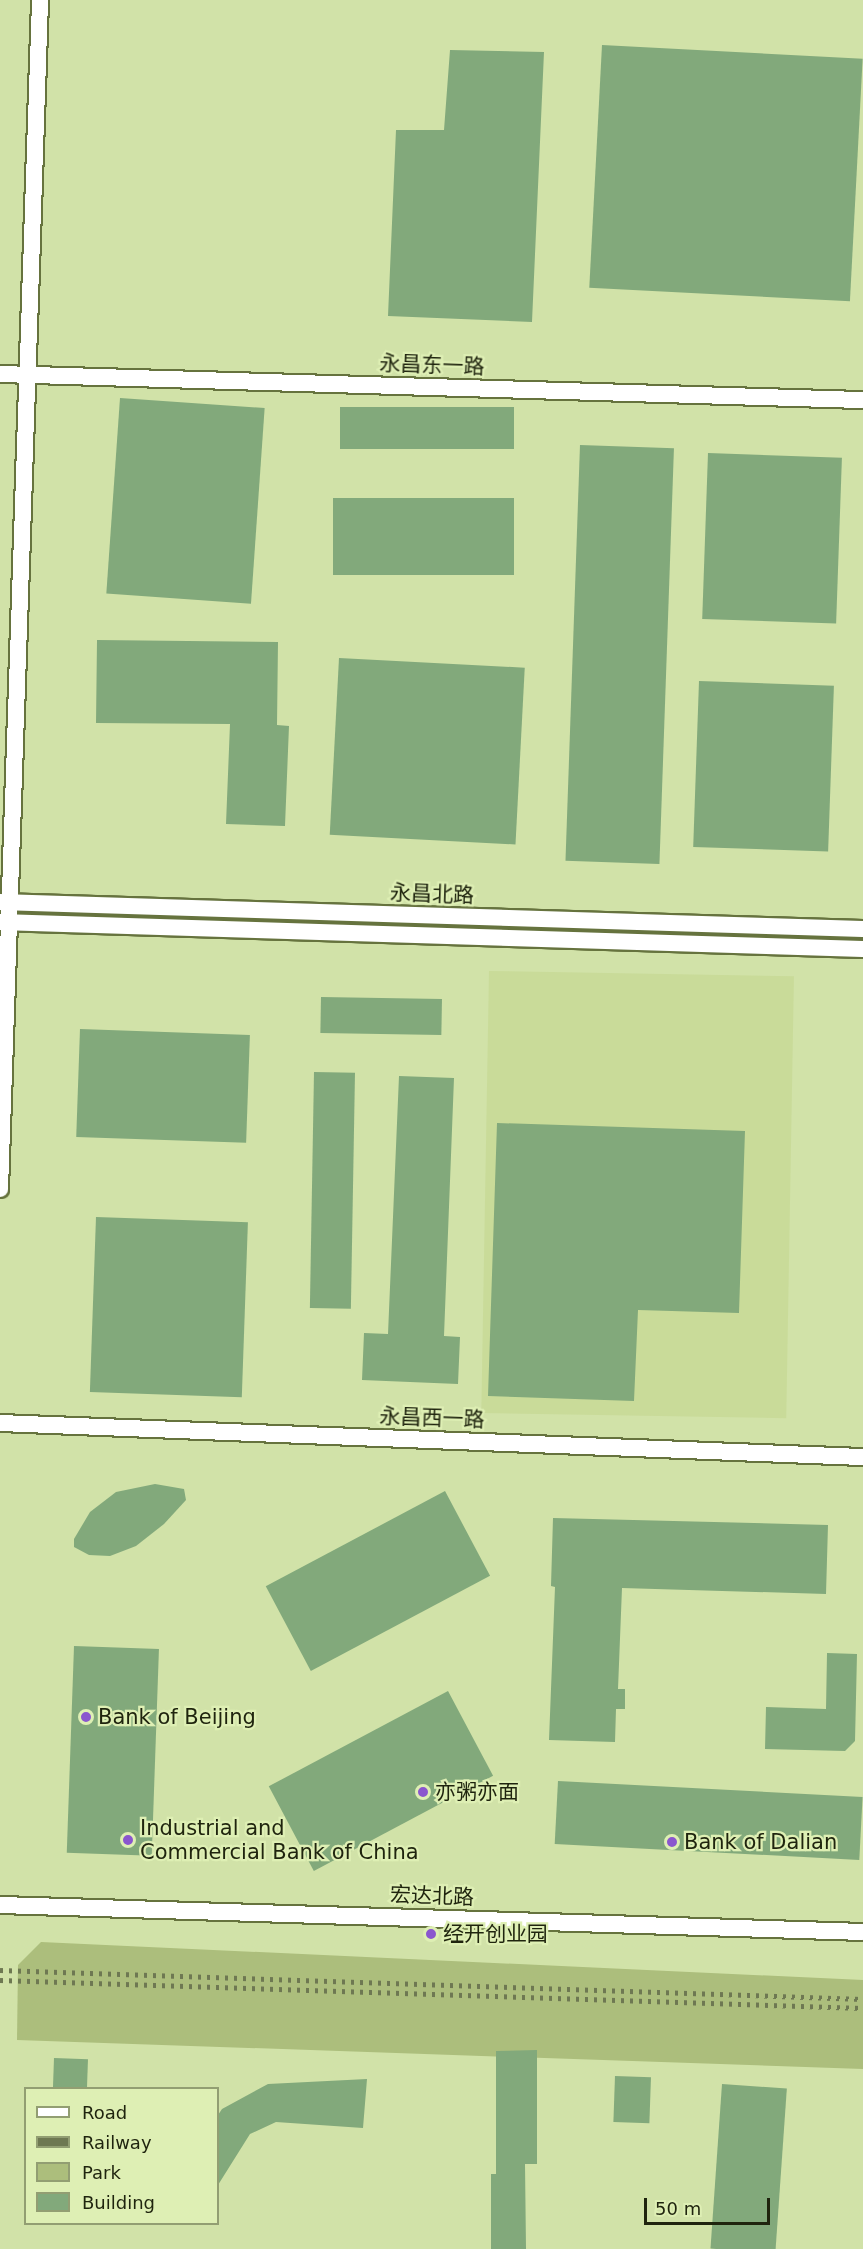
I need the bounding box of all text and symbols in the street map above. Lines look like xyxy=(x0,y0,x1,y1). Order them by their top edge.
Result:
street label: 永昌东一路 xyxy=(379,351,485,379)
street label: 永昌北路 xyxy=(390,880,474,908)
street label: 永昌西一路 xyxy=(379,1404,485,1432)
place label: Bank of Beijing xyxy=(98,1704,256,1730)
marker: Bank of Beijing xyxy=(79,1710,93,1724)
place label: 亦粥亦面 xyxy=(435,1779,519,1805)
marker: 亦粥亦面 xyxy=(416,1785,430,1799)
place label: Industrial and Commercial Bank of China xyxy=(140,1815,419,1865)
place label: Bank of Dalian xyxy=(684,1829,837,1855)
marker: Industrial and Commercial Bank of China xyxy=(121,1833,135,1847)
marker: Bank of Dalian xyxy=(665,1835,679,1849)
street label: 宏达北路 xyxy=(390,1882,474,1910)
place label: 经开创业园 xyxy=(443,1921,548,1947)
marker: 经开创业园 xyxy=(424,1927,438,1941)
legend xyxy=(24,2087,219,2225)
text: Road xyxy=(82,2102,127,2123)
text: Railway xyxy=(82,2132,152,2153)
text: Park xyxy=(82,2162,121,2183)
scale bar xyxy=(647,2186,773,2224)
text: Building xyxy=(82,2192,155,2213)
text: 50 m xyxy=(655,2198,701,2219)

